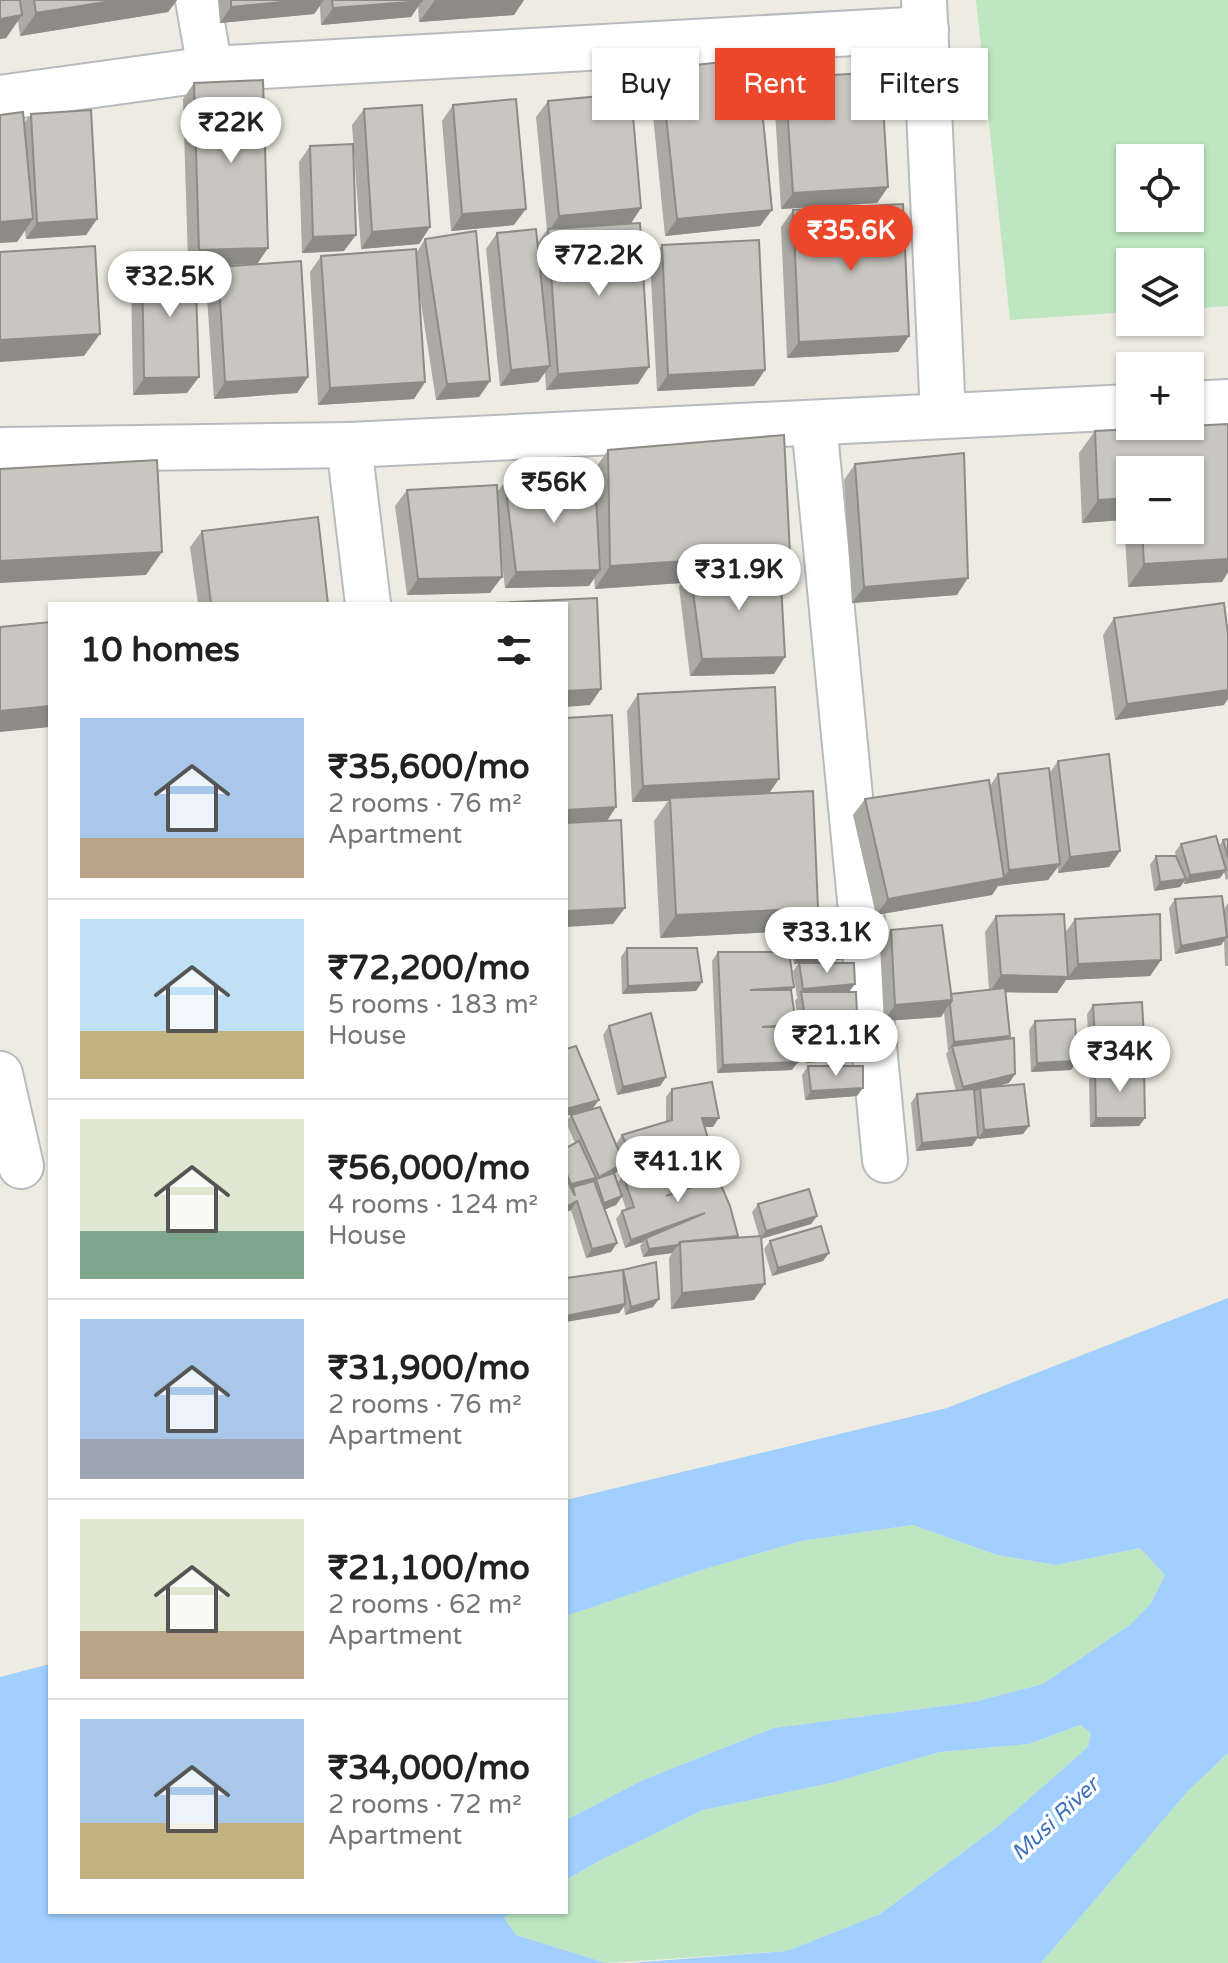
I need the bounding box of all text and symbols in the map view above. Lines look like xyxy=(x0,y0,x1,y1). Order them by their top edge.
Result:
chip: Buy xyxy=(592,48,699,120)
chip: Rent xyxy=(715,48,835,120)
chip: Filters xyxy=(851,48,988,120)
pin: ₹22K xyxy=(184,97,278,165)
text: ₹22K xyxy=(198,107,264,138)
map controls xyxy=(1116,144,1204,544)
button: locate xyxy=(1116,144,1204,232)
pin: ₹35.6K xyxy=(786,205,916,273)
text: ₹35.6K xyxy=(807,215,895,246)
pin: ₹72.2K xyxy=(534,230,664,298)
text: ₹72.2K xyxy=(555,240,643,271)
button: layers xyxy=(1116,248,1204,336)
pin: ₹32.5K xyxy=(105,251,235,319)
text: ₹32.5K xyxy=(126,261,214,292)
button: + xyxy=(1116,352,1204,440)
button: − xyxy=(1116,456,1204,544)
pin: ₹56K xyxy=(507,457,601,525)
text: ₹56K xyxy=(521,467,587,498)
pin: ₹31.9K xyxy=(674,544,804,612)
text: ₹31.9K xyxy=(695,554,783,585)
icon: filters xyxy=(492,628,536,672)
text: 10 homes xyxy=(80,630,240,671)
text: ₹35,600/mo xyxy=(328,747,530,788)
icon: home xyxy=(144,750,240,846)
text: 2 rooms · 76 m² xyxy=(328,788,522,819)
text: Apartment xyxy=(328,819,462,850)
pin: ₹33.1K xyxy=(762,907,892,975)
text: ₹33.1K xyxy=(783,917,871,948)
text: ₹72,200/mo xyxy=(328,948,530,989)
icon: home xyxy=(144,951,240,1047)
text: 5 rooms · 183 m² xyxy=(328,989,538,1020)
pin: ₹21.1K xyxy=(771,1010,901,1078)
text: House xyxy=(328,1020,406,1051)
text: ₹21.1K xyxy=(792,1020,880,1051)
pin: ₹34K xyxy=(1073,1026,1167,1094)
text: ₹34K xyxy=(1087,1036,1153,1067)
pin: ₹41.1K xyxy=(613,1136,743,1204)
text: ₹41.1K xyxy=(634,1146,722,1177)
text: ₹56,000/mo xyxy=(328,1148,530,1189)
icon: home xyxy=(144,1151,240,1247)
text: 4 rooms · 124 m² xyxy=(328,1189,538,1220)
text: House xyxy=(328,1220,406,1251)
text: ₹31,900/mo xyxy=(328,1348,530,1389)
icon: home xyxy=(144,1351,240,1447)
text: 2 rooms · 76 m² xyxy=(328,1389,522,1420)
text: Apartment xyxy=(328,1420,462,1451)
text: ₹21,100/mo xyxy=(328,1548,530,1589)
icon: home xyxy=(144,1551,240,1647)
text: 2 rooms · 62 m² xyxy=(328,1589,522,1620)
text: Apartment xyxy=(328,1620,462,1651)
text: ₹34,000/mo xyxy=(328,1748,530,1789)
icon: home xyxy=(144,1751,240,1847)
water label: Musi River xyxy=(1006,1770,1106,1866)
text: 2 rooms · 72 m² xyxy=(328,1789,522,1820)
text: Apartment xyxy=(328,1820,462,1851)

